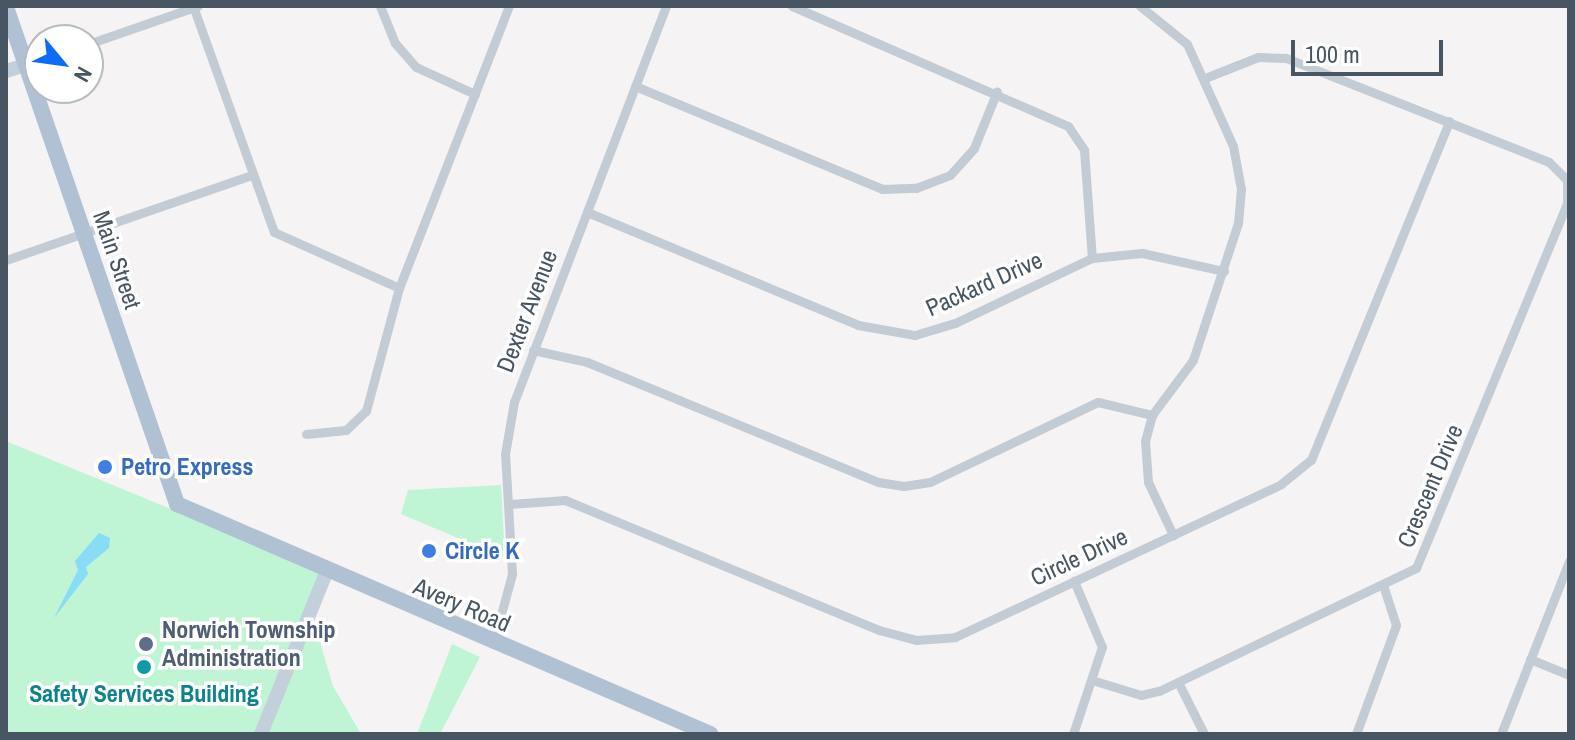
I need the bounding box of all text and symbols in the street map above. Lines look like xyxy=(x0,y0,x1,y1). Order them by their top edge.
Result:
north arrow xyxy=(24,24,104,104)
scale bar xyxy=(1295,24,1447,74)
text: 100 m xyxy=(1305,38,1360,70)
text: N xyxy=(67,62,100,88)
street label: Main Street xyxy=(87,207,147,313)
street label: Dexter Avenue xyxy=(490,245,564,377)
street label: Packard Drive xyxy=(921,245,1047,323)
street label: Crescent Drive xyxy=(1391,420,1469,552)
place label: Petro Express xyxy=(121,453,253,481)
marker: Petro Express xyxy=(96,458,114,476)
street label: Circle Drive xyxy=(1026,522,1132,592)
place label: Circle K xyxy=(445,537,519,565)
marker: Circle K xyxy=(420,542,438,560)
street label: Avery Road xyxy=(409,572,515,638)
place label: Norwich Township Administration xyxy=(162,616,336,672)
marker: Norwich Township Administration xyxy=(137,635,155,653)
marker: Safety Services Building xyxy=(135,658,153,676)
place label: Safety Services Building xyxy=(29,680,259,708)

